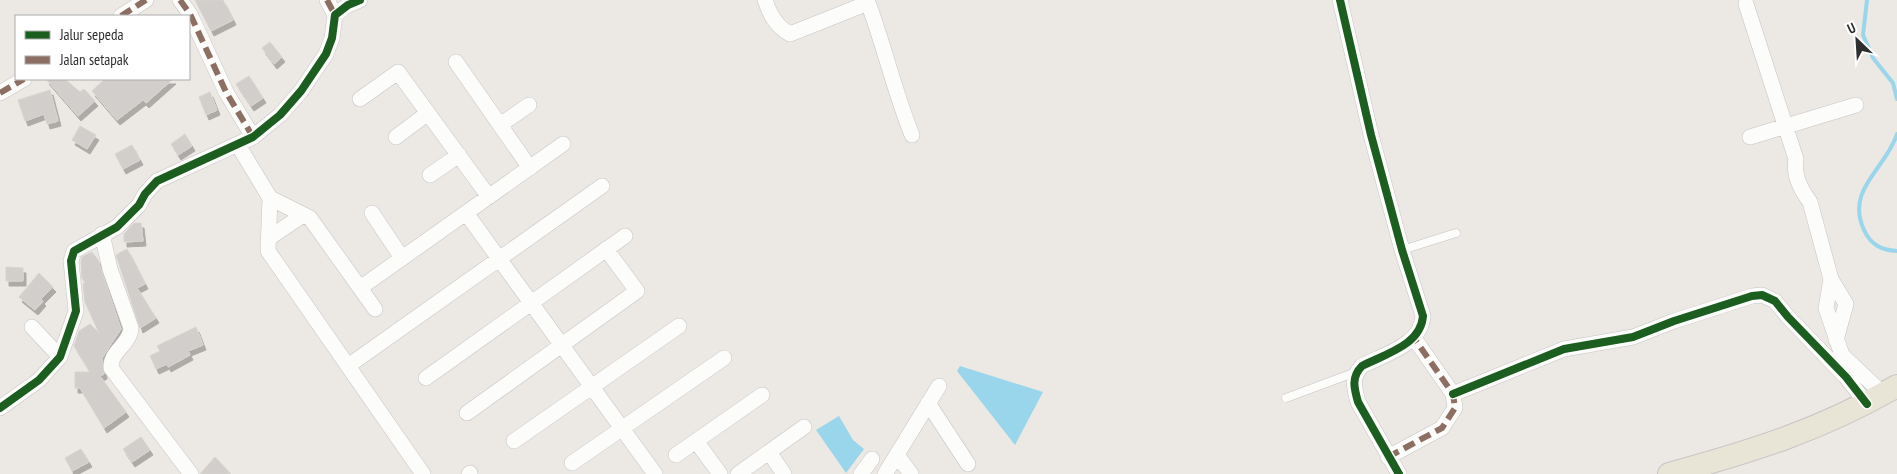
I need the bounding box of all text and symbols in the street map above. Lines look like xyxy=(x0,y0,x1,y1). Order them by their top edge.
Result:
legend xyxy=(15,15,190,80)
north arrow xyxy=(1832,15,1882,65)
text: U xyxy=(1844,19,1859,38)
text: Jalur sepeda xyxy=(59,25,123,44)
text: Jalan setapak xyxy=(59,50,129,69)

